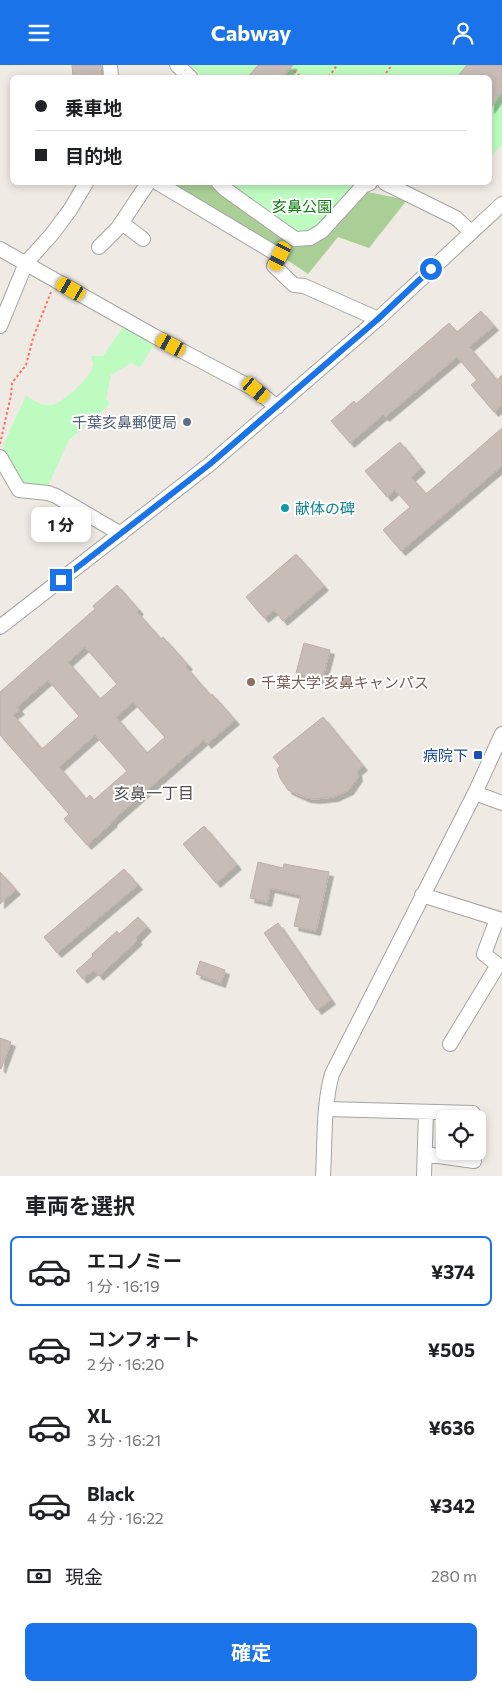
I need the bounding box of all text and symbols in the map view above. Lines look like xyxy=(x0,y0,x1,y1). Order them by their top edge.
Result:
icon: menu xyxy=(25,19,53,47)
text: Cabway xyxy=(211,19,291,46)
icon: person xyxy=(449,19,477,47)
text: 乗車地 xyxy=(65,96,122,119)
text: 目的地 xyxy=(65,144,122,167)
park label: 亥鼻公園 xyxy=(272,197,332,215)
car xyxy=(266,239,293,273)
route start xyxy=(420,258,442,280)
car xyxy=(54,275,87,303)
car xyxy=(154,331,187,359)
car xyxy=(239,375,272,405)
place label: 千葉亥鼻郵便局 xyxy=(72,413,177,431)
marker: 千葉亥鼻郵便局 xyxy=(181,416,193,428)
place label: 献体の碑 xyxy=(295,499,355,517)
marker: 献体の碑 xyxy=(279,502,291,514)
callout: 1 分 xyxy=(31,507,91,543)
text: 1 分 xyxy=(48,515,74,534)
route end xyxy=(50,569,72,591)
place label: 千葉大学 亥鼻キャンパス xyxy=(261,673,429,691)
marker: 千葉大学 亥鼻キャンパス xyxy=(245,676,257,688)
place label: 病院下 xyxy=(423,746,468,764)
marker: 病院下 xyxy=(472,749,484,761)
district label: 亥鼻一丁目 xyxy=(114,783,194,802)
map controls xyxy=(436,1110,486,1160)
button: locate xyxy=(436,1110,486,1160)
text: 車両を選択 xyxy=(25,1192,135,1219)
icon: car xyxy=(27,1249,72,1294)
text: エコノミー xyxy=(87,1249,182,1272)
text: ¥374 xyxy=(431,1260,475,1283)
text: 1 分 · 16:19 xyxy=(87,1276,160,1295)
icon: car xyxy=(27,1327,72,1372)
text: コンフォート xyxy=(87,1327,200,1350)
text: ¥505 xyxy=(428,1338,475,1361)
text: 2 分 · 16:20 xyxy=(87,1354,164,1373)
text: XL xyxy=(87,1404,112,1427)
icon: car xyxy=(27,1405,72,1450)
text: ¥636 xyxy=(428,1416,475,1439)
text: 3 分 · 16:21 xyxy=(87,1430,161,1449)
text: Black xyxy=(87,1482,135,1505)
icon: car xyxy=(27,1483,72,1528)
text: ¥342 xyxy=(429,1494,475,1517)
text: 4 分 · 16:22 xyxy=(87,1508,164,1527)
icon: cash xyxy=(25,1562,53,1590)
text: 現金 xyxy=(65,1565,103,1588)
text: 280 m xyxy=(431,1566,477,1585)
button: 確定 xyxy=(25,1623,477,1681)

